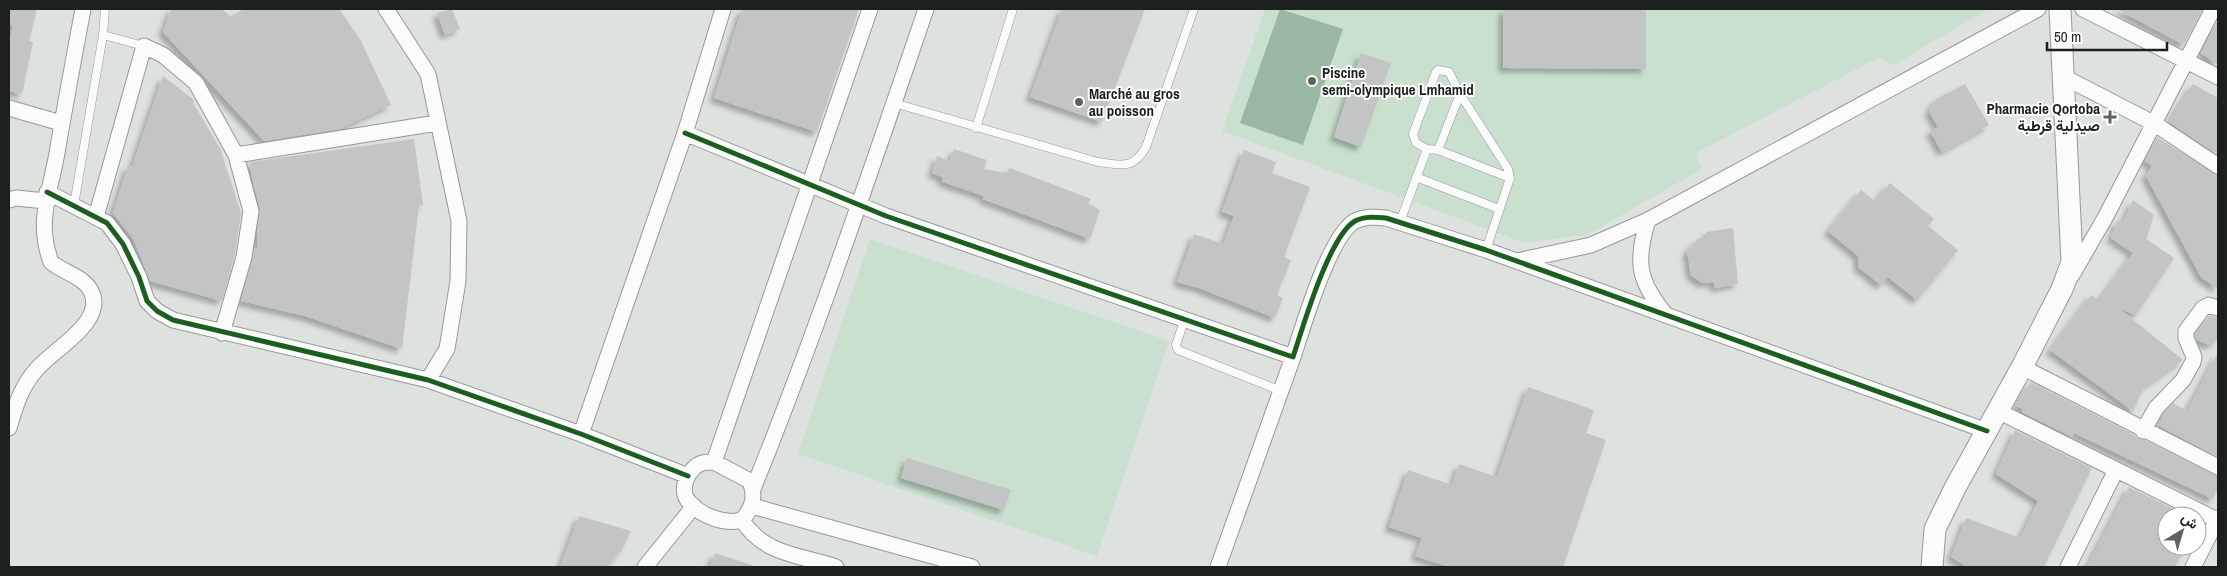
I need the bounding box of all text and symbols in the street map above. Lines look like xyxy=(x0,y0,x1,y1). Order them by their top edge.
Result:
scale bar xyxy=(2047,20,2167,52)
text: 50 m xyxy=(2054,26,2081,47)
place label: Piscine semi-olympique Lmhamid xyxy=(1322,62,1474,100)
marker: Piscine semi-olympique Lmhamid xyxy=(1306,75,1318,87)
place label: Marché au gros au poisson xyxy=(1089,83,1180,121)
marker: Marché au gros au poisson xyxy=(1073,96,1085,108)
place label: Pharmacie Qortoba صيدلية قرطبة xyxy=(1987,98,2100,136)
marker: Pharmacie Qortoba صيدلية قرطبة xyxy=(2104,111,2116,123)
north arrow xyxy=(2157,506,2207,556)
text: ش xyxy=(2178,508,2202,533)

